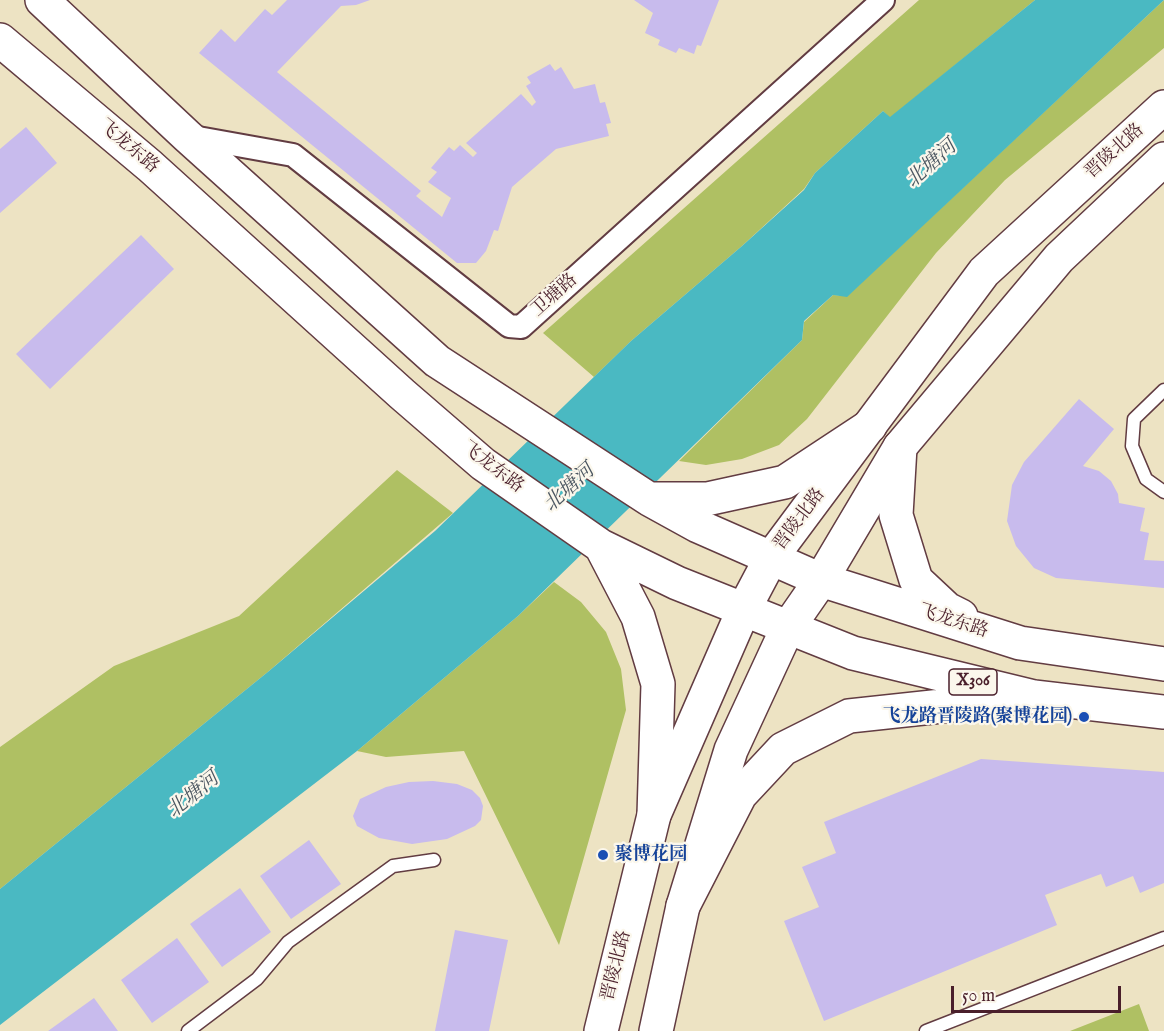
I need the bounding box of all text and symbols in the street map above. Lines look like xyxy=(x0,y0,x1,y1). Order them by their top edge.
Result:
street label: 飞龙东路 xyxy=(93,116,163,178)
street label: 晋陵北路 xyxy=(1081,120,1149,184)
water label: 北塘河 xyxy=(902,136,962,194)
street label: 卫塘路 xyxy=(528,270,582,322)
street label: 飞龙东路 xyxy=(457,438,527,498)
water label: 北塘河 xyxy=(540,460,600,518)
street label: 晋陵北路 xyxy=(770,485,830,555)
street label: 飞龙东路 xyxy=(915,601,991,643)
road number: X306 xyxy=(949,669,997,695)
place label: 飞龙路晋陵路(聚博花园) xyxy=(883,706,1072,728)
marker: 飞龙路晋陵路(聚博花园) xyxy=(1077,710,1091,724)
water label: 北塘河 xyxy=(163,768,225,824)
place label: 聚博花园 xyxy=(615,844,687,866)
marker: 聚博花园 xyxy=(596,848,610,862)
street label: 晋陵北路 xyxy=(598,928,636,1004)
scale bar xyxy=(954,974,1124,1012)
text: 50 m xyxy=(962,985,995,1008)

